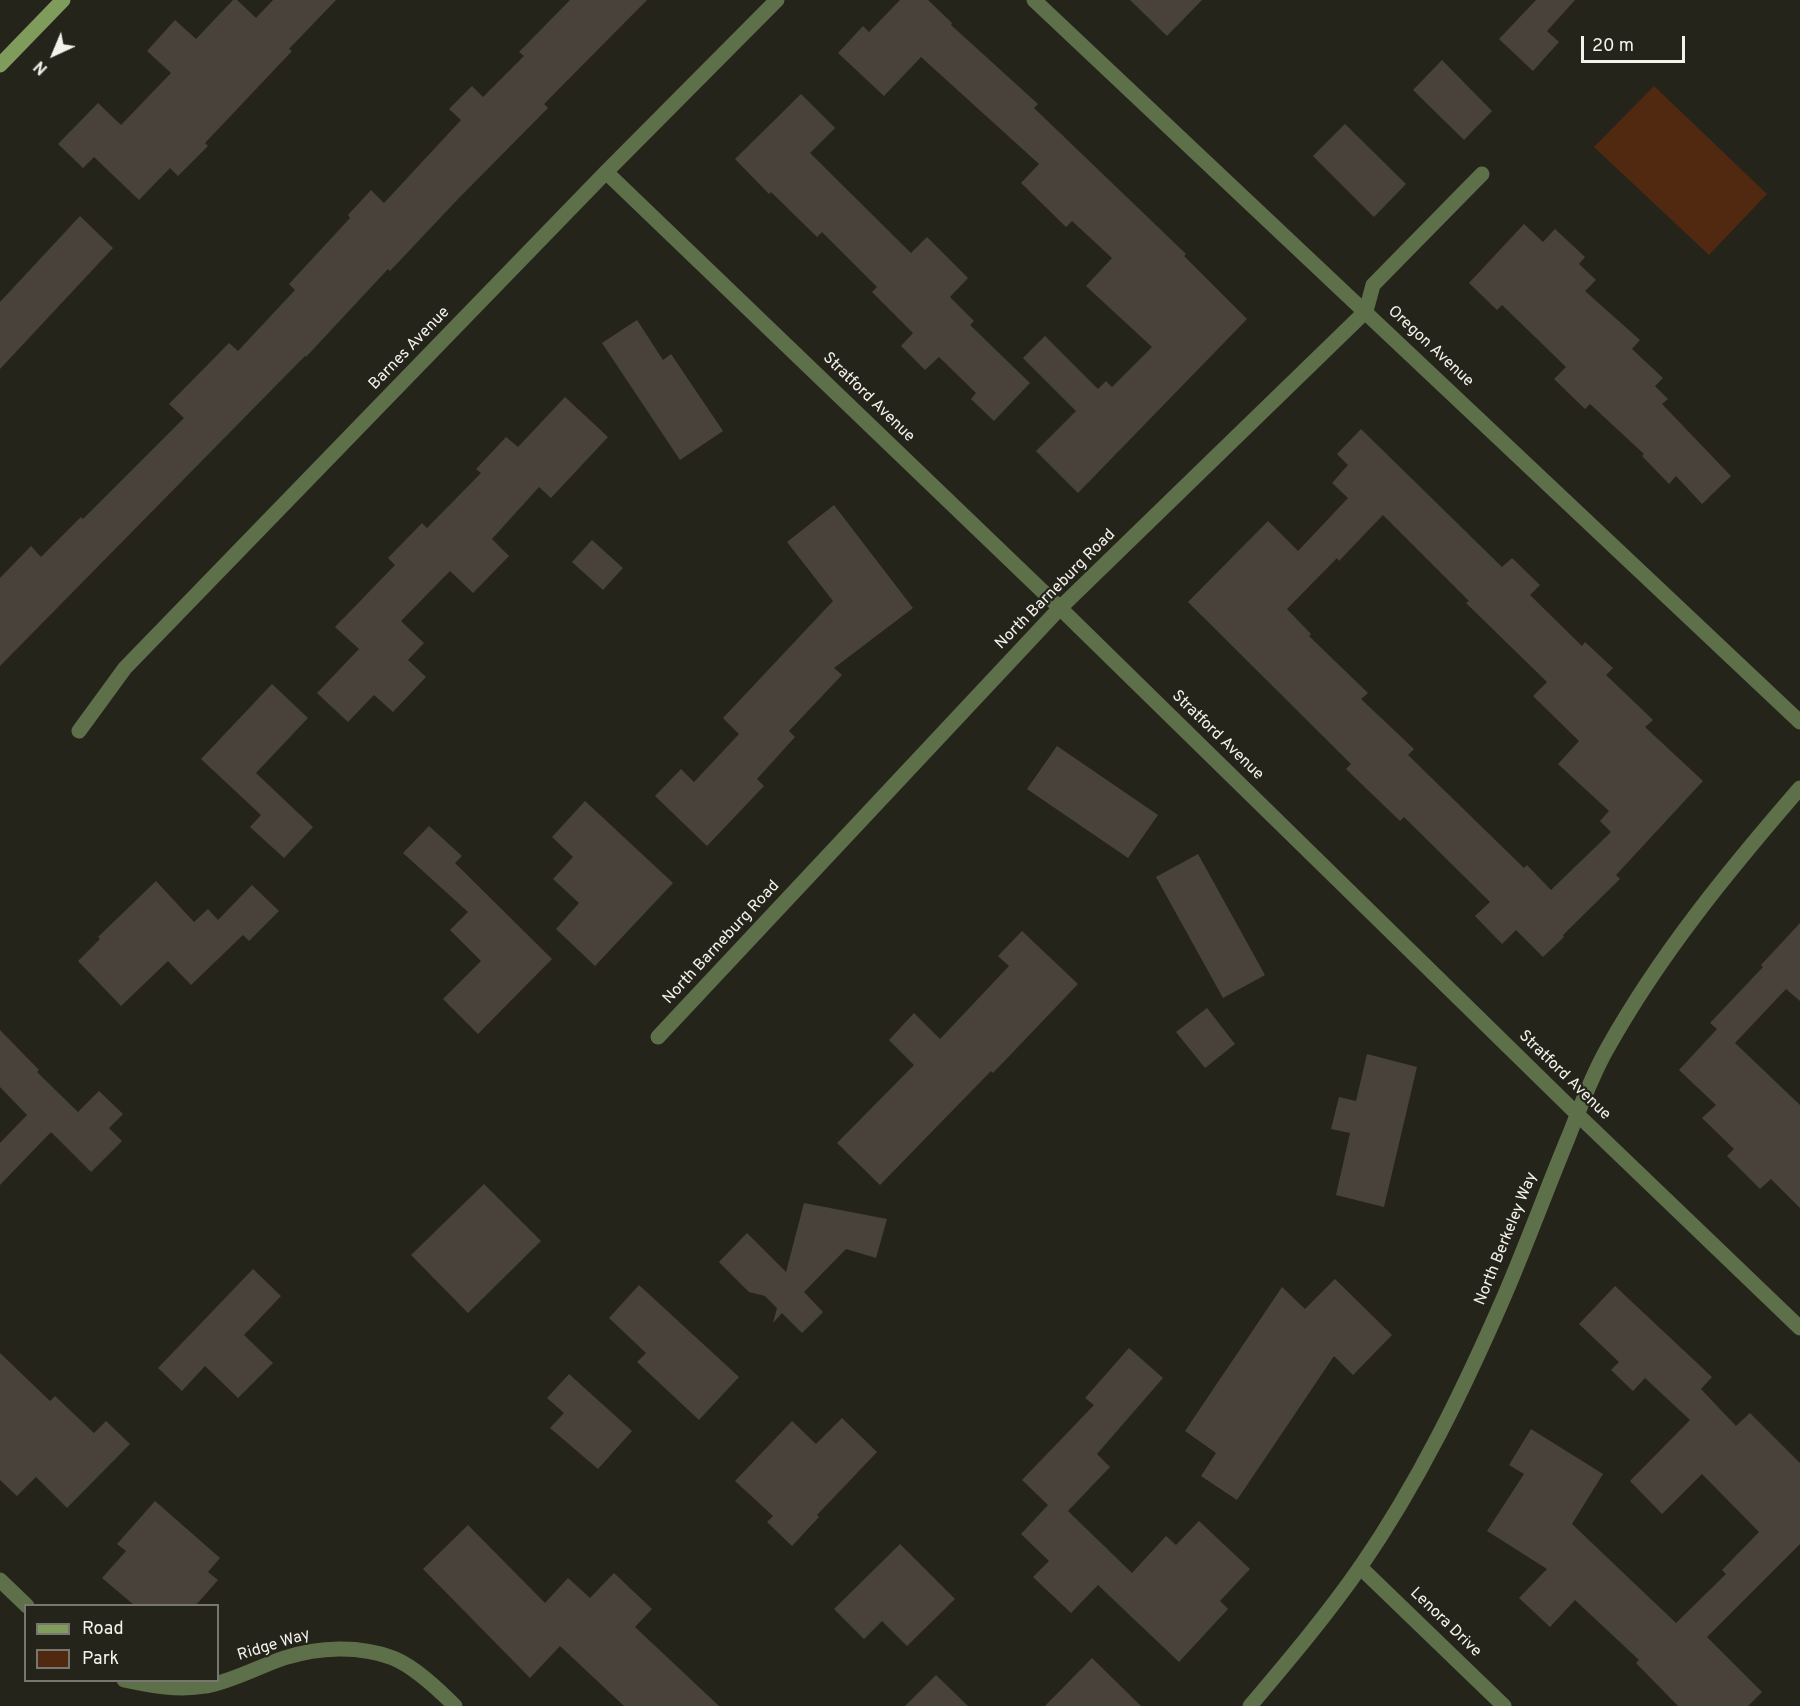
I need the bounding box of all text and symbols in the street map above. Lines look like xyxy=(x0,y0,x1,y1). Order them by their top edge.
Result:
north arrow xyxy=(24,24,84,84)
scale bar xyxy=(1584,24,1688,62)
text: 20 m xyxy=(1592,35,1634,58)
text: N xyxy=(30,56,53,78)
street label: Oregon Avenue xyxy=(1383,302,1477,392)
street label: Barnes Avenue xyxy=(366,304,454,394)
street label: Stratford Avenue xyxy=(818,349,918,447)
street label: North Barneburg Road xyxy=(992,526,1120,654)
street label: Stratford Avenue xyxy=(1167,687,1267,785)
street label: North Barneburg Road xyxy=(660,877,784,1009)
street label: Stratford Avenue xyxy=(1514,1027,1614,1125)
street label: North Berkeley Way xyxy=(1472,1170,1542,1308)
street label: Lenora Drive xyxy=(1405,1584,1485,1662)
legend xyxy=(24,1604,219,1682)
text: Road xyxy=(82,1618,124,1641)
street label: Ridge Way xyxy=(235,1626,313,1666)
text: Park xyxy=(82,1648,119,1671)

